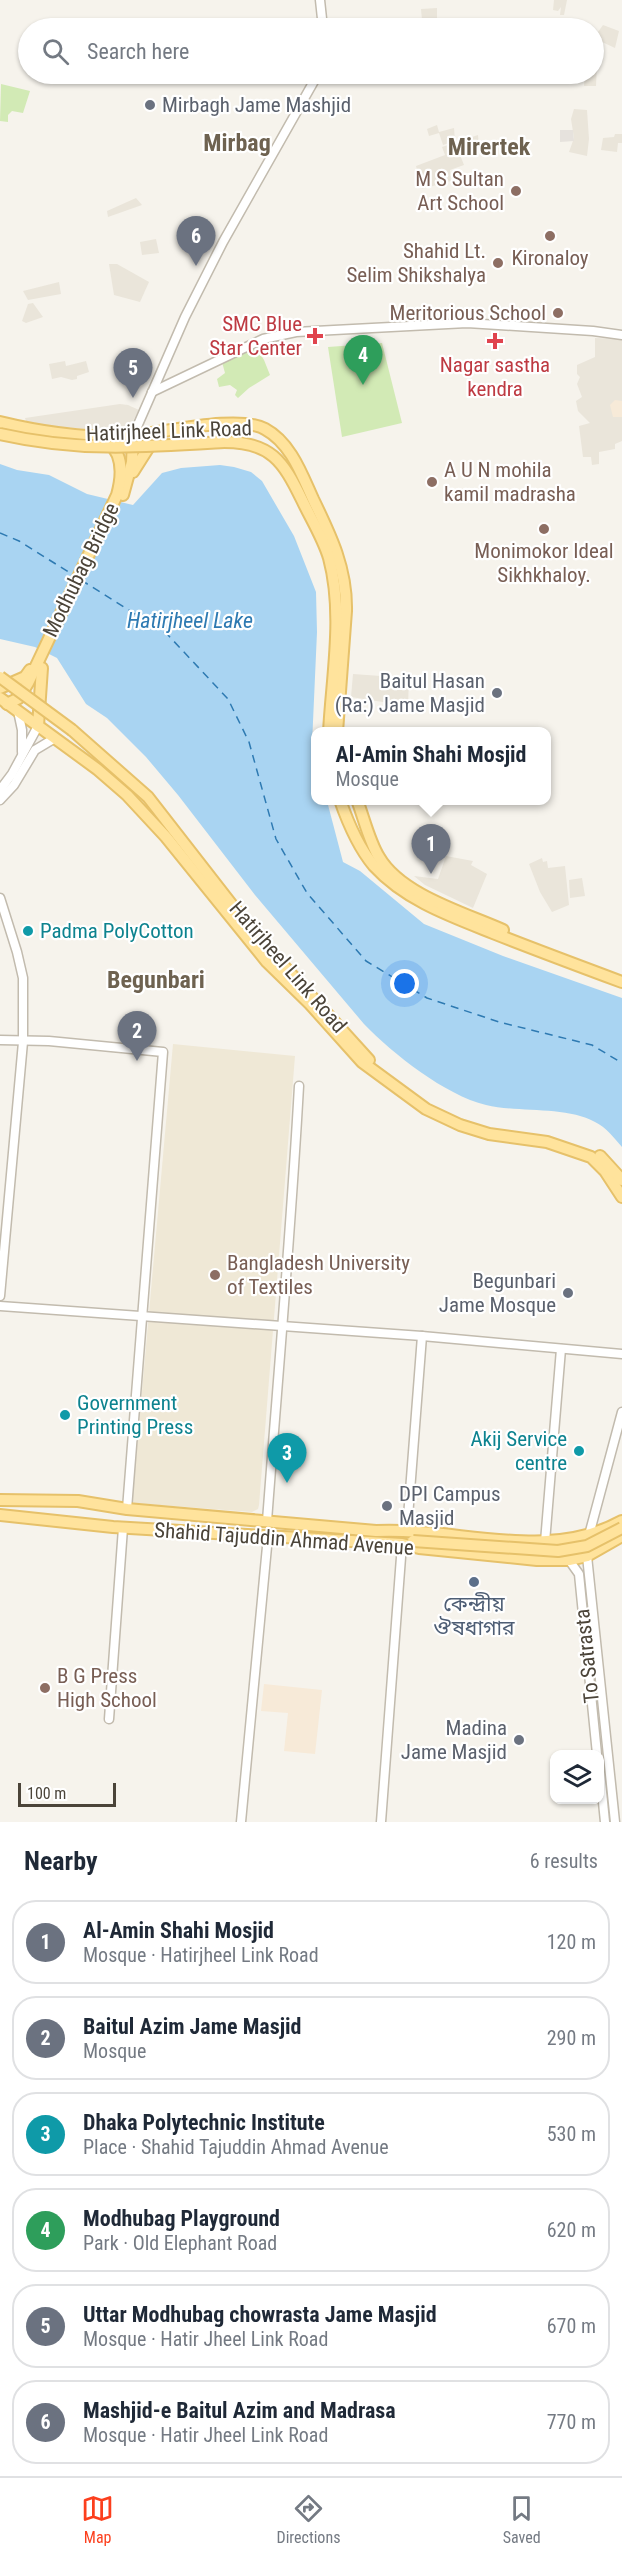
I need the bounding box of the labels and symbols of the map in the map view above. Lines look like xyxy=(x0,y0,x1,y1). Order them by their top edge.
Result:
place label: Mirbagh Jame Mashjid xyxy=(162,93,351,117)
marker: Mirbagh Jame Mashjid xyxy=(143,98,157,112)
district label: Mirbag xyxy=(203,129,271,157)
district label: Mirertek xyxy=(448,133,531,161)
place label: M S Sultan Art School xyxy=(415,167,504,215)
marker: M S Sultan Art School xyxy=(509,184,523,198)
pin: 6 xyxy=(176,216,216,266)
marker: Kironaloy xyxy=(543,229,557,243)
place label: Shahid Lt. Selim Shikshalya xyxy=(346,239,486,287)
place label: Kironaloy xyxy=(511,246,589,270)
marker: Shahid Lt. Selim Shikshalya xyxy=(491,256,505,270)
place label: Meritorious School xyxy=(390,301,546,325)
marker: Meritorious School xyxy=(551,306,565,320)
place label: SMC Blue Star Center xyxy=(209,312,302,360)
marker: SMC Blue Star Center xyxy=(306,327,324,345)
marker: Nagar sastha kendra xyxy=(486,332,504,350)
pin: 4 xyxy=(344,336,382,385)
pin: 5 xyxy=(114,348,152,398)
place label: Nagar sastha kendra xyxy=(440,353,550,401)
street label: Hatirjheel Link Road xyxy=(86,416,252,446)
place label: A U N mohila kamil madrasha xyxy=(444,458,576,506)
marker: A U N mohila kamil madrasha xyxy=(425,475,439,489)
street label: Modhubag Bridge xyxy=(38,499,124,641)
marker: Monimokor Ideal Sikhkhaloy. xyxy=(537,522,551,536)
place label: Monimokor Ideal Sikhkhaloy. xyxy=(474,539,614,587)
water label: Hatirjheel Lake xyxy=(127,608,253,633)
place label: Baitul Hasan (Ra:) Jame Masjid xyxy=(335,669,485,717)
marker: Baitul Hasan (Ra:) Jame Masjid xyxy=(490,686,504,700)
pin: 1 xyxy=(412,824,450,874)
street label: Hatirjheel Link Road xyxy=(224,896,352,1038)
place label: Padma PolyCotton xyxy=(40,919,194,943)
marker: Padma PolyCotton xyxy=(21,924,35,938)
district label: Begunbari xyxy=(107,966,205,994)
your location xyxy=(390,969,419,998)
pin: 2 xyxy=(118,1012,156,1061)
place label: Bangladesh University of Textiles xyxy=(227,1251,410,1299)
marker: Bangladesh University of Textiles xyxy=(208,1268,222,1282)
place label: Begunbari Jame Mosque xyxy=(439,1269,556,1317)
marker: Begunbari Jame Mosque xyxy=(561,1286,575,1300)
place label: Government Printing Press xyxy=(77,1391,193,1439)
marker: Government Printing Press xyxy=(58,1408,72,1422)
place label: Akij Service centre xyxy=(470,1427,567,1475)
pin: 3 xyxy=(268,1434,306,1483)
marker: Akij Service centre xyxy=(572,1444,586,1458)
place label: DPI Campus Masjid xyxy=(399,1482,501,1530)
marker: DPI Campus Masjid xyxy=(380,1499,394,1513)
street label: Shahid Tajuddin Ahmad Avenue xyxy=(153,1518,415,1560)
marker: কেন্দ্রীয় ঔষধাগার xyxy=(467,1575,481,1589)
place label: কেন্দ্রীয় ঔষধাগার xyxy=(433,1592,515,1640)
street label: To Satrasta xyxy=(570,1608,604,1704)
place label: B G Press High School xyxy=(57,1664,157,1712)
marker: B G Press High School xyxy=(38,1681,52,1695)
place label: Madina Jame Masjid xyxy=(401,1716,507,1764)
marker: Madina Jame Masjid xyxy=(512,1733,526,1747)
scale bar xyxy=(18,1780,116,1808)

